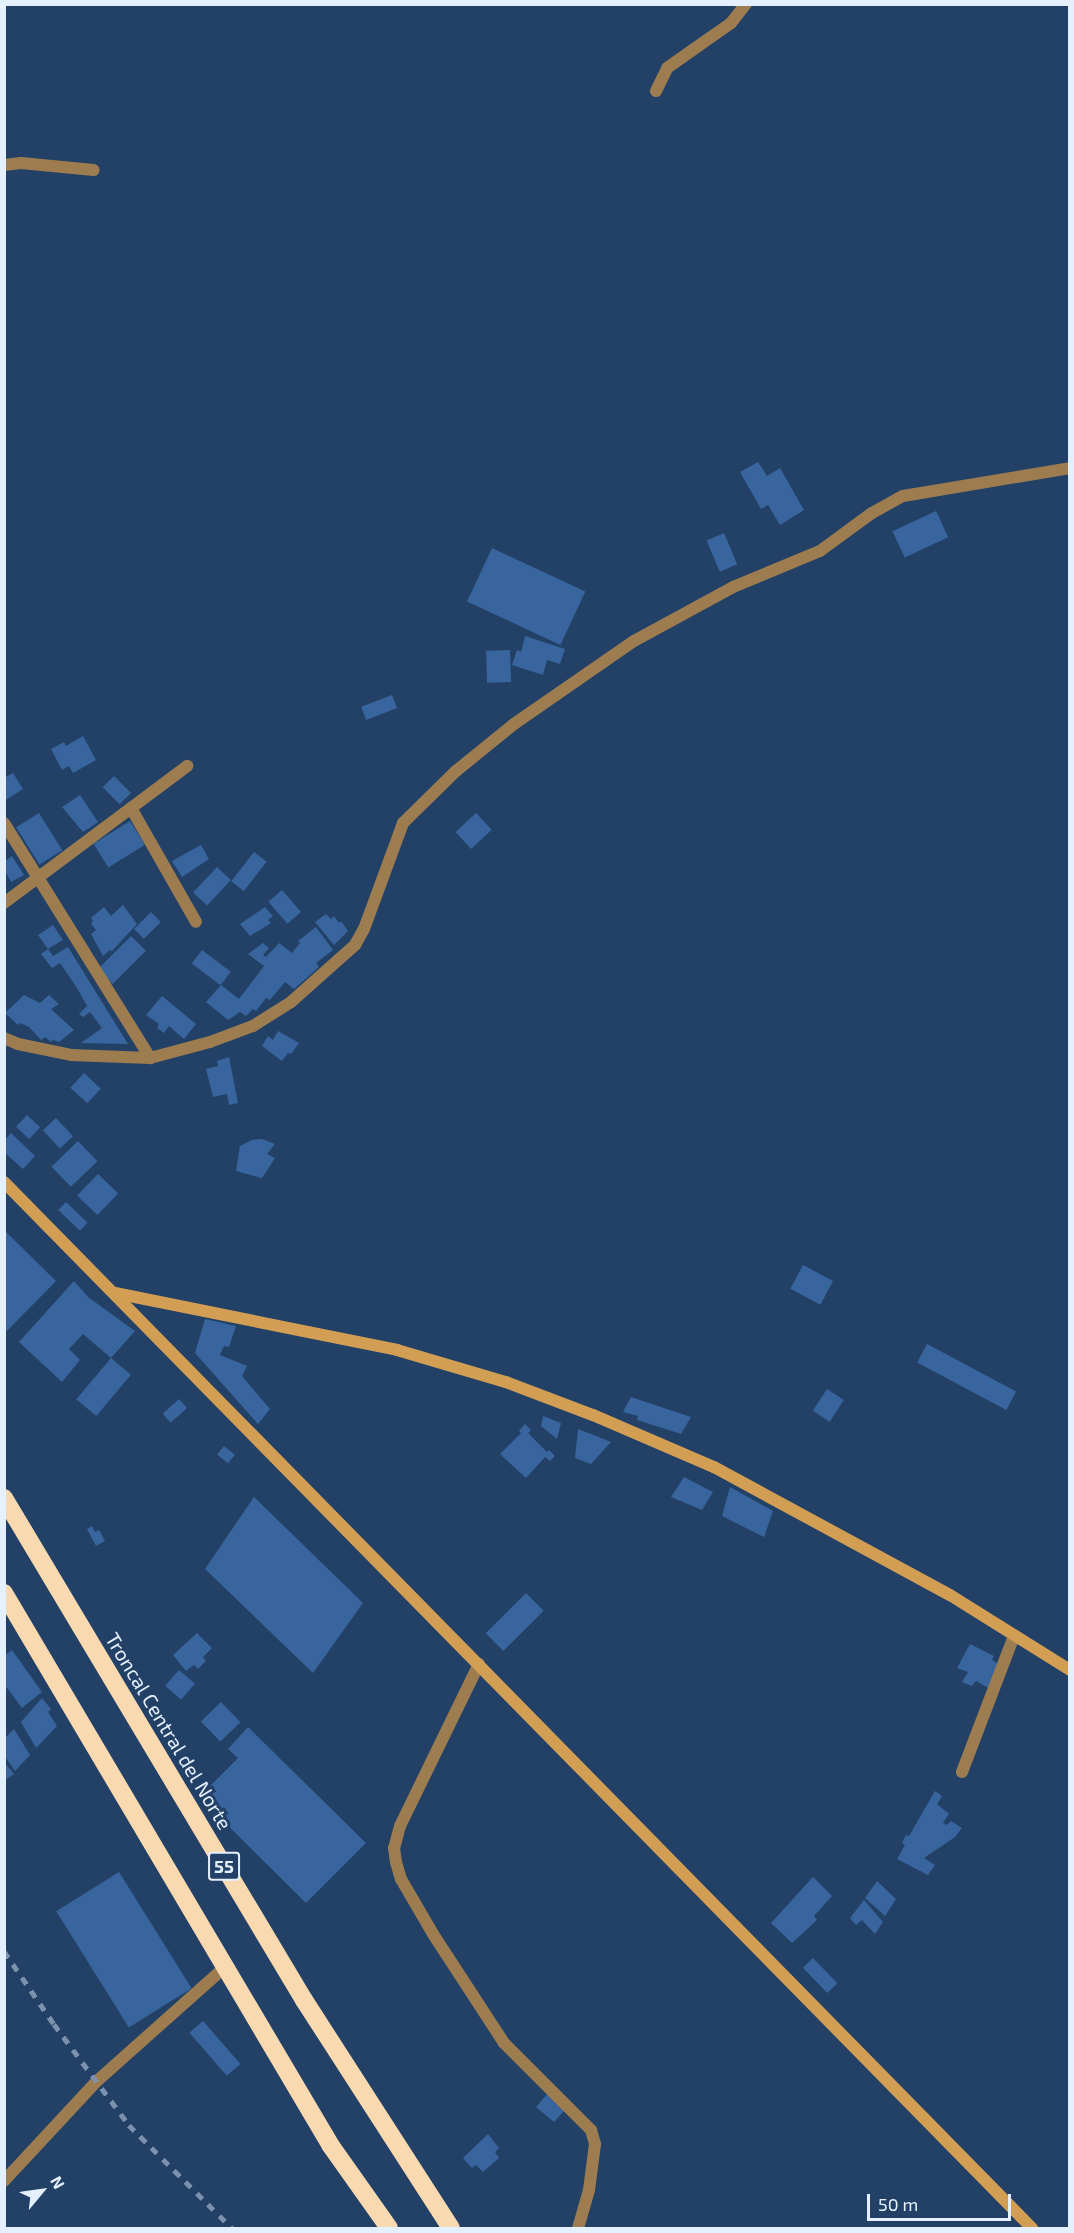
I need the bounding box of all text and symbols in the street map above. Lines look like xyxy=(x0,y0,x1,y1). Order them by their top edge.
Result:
street label: Troncal Central del Norte xyxy=(100,1628,238,1834)
road number: 55 xyxy=(208,1851,240,1881)
north arrow xyxy=(12,2161,72,2221)
text: N xyxy=(47,2172,69,2192)
scale bar xyxy=(870,2182,1014,2220)
text: 50 m xyxy=(878,2193,918,2215)

